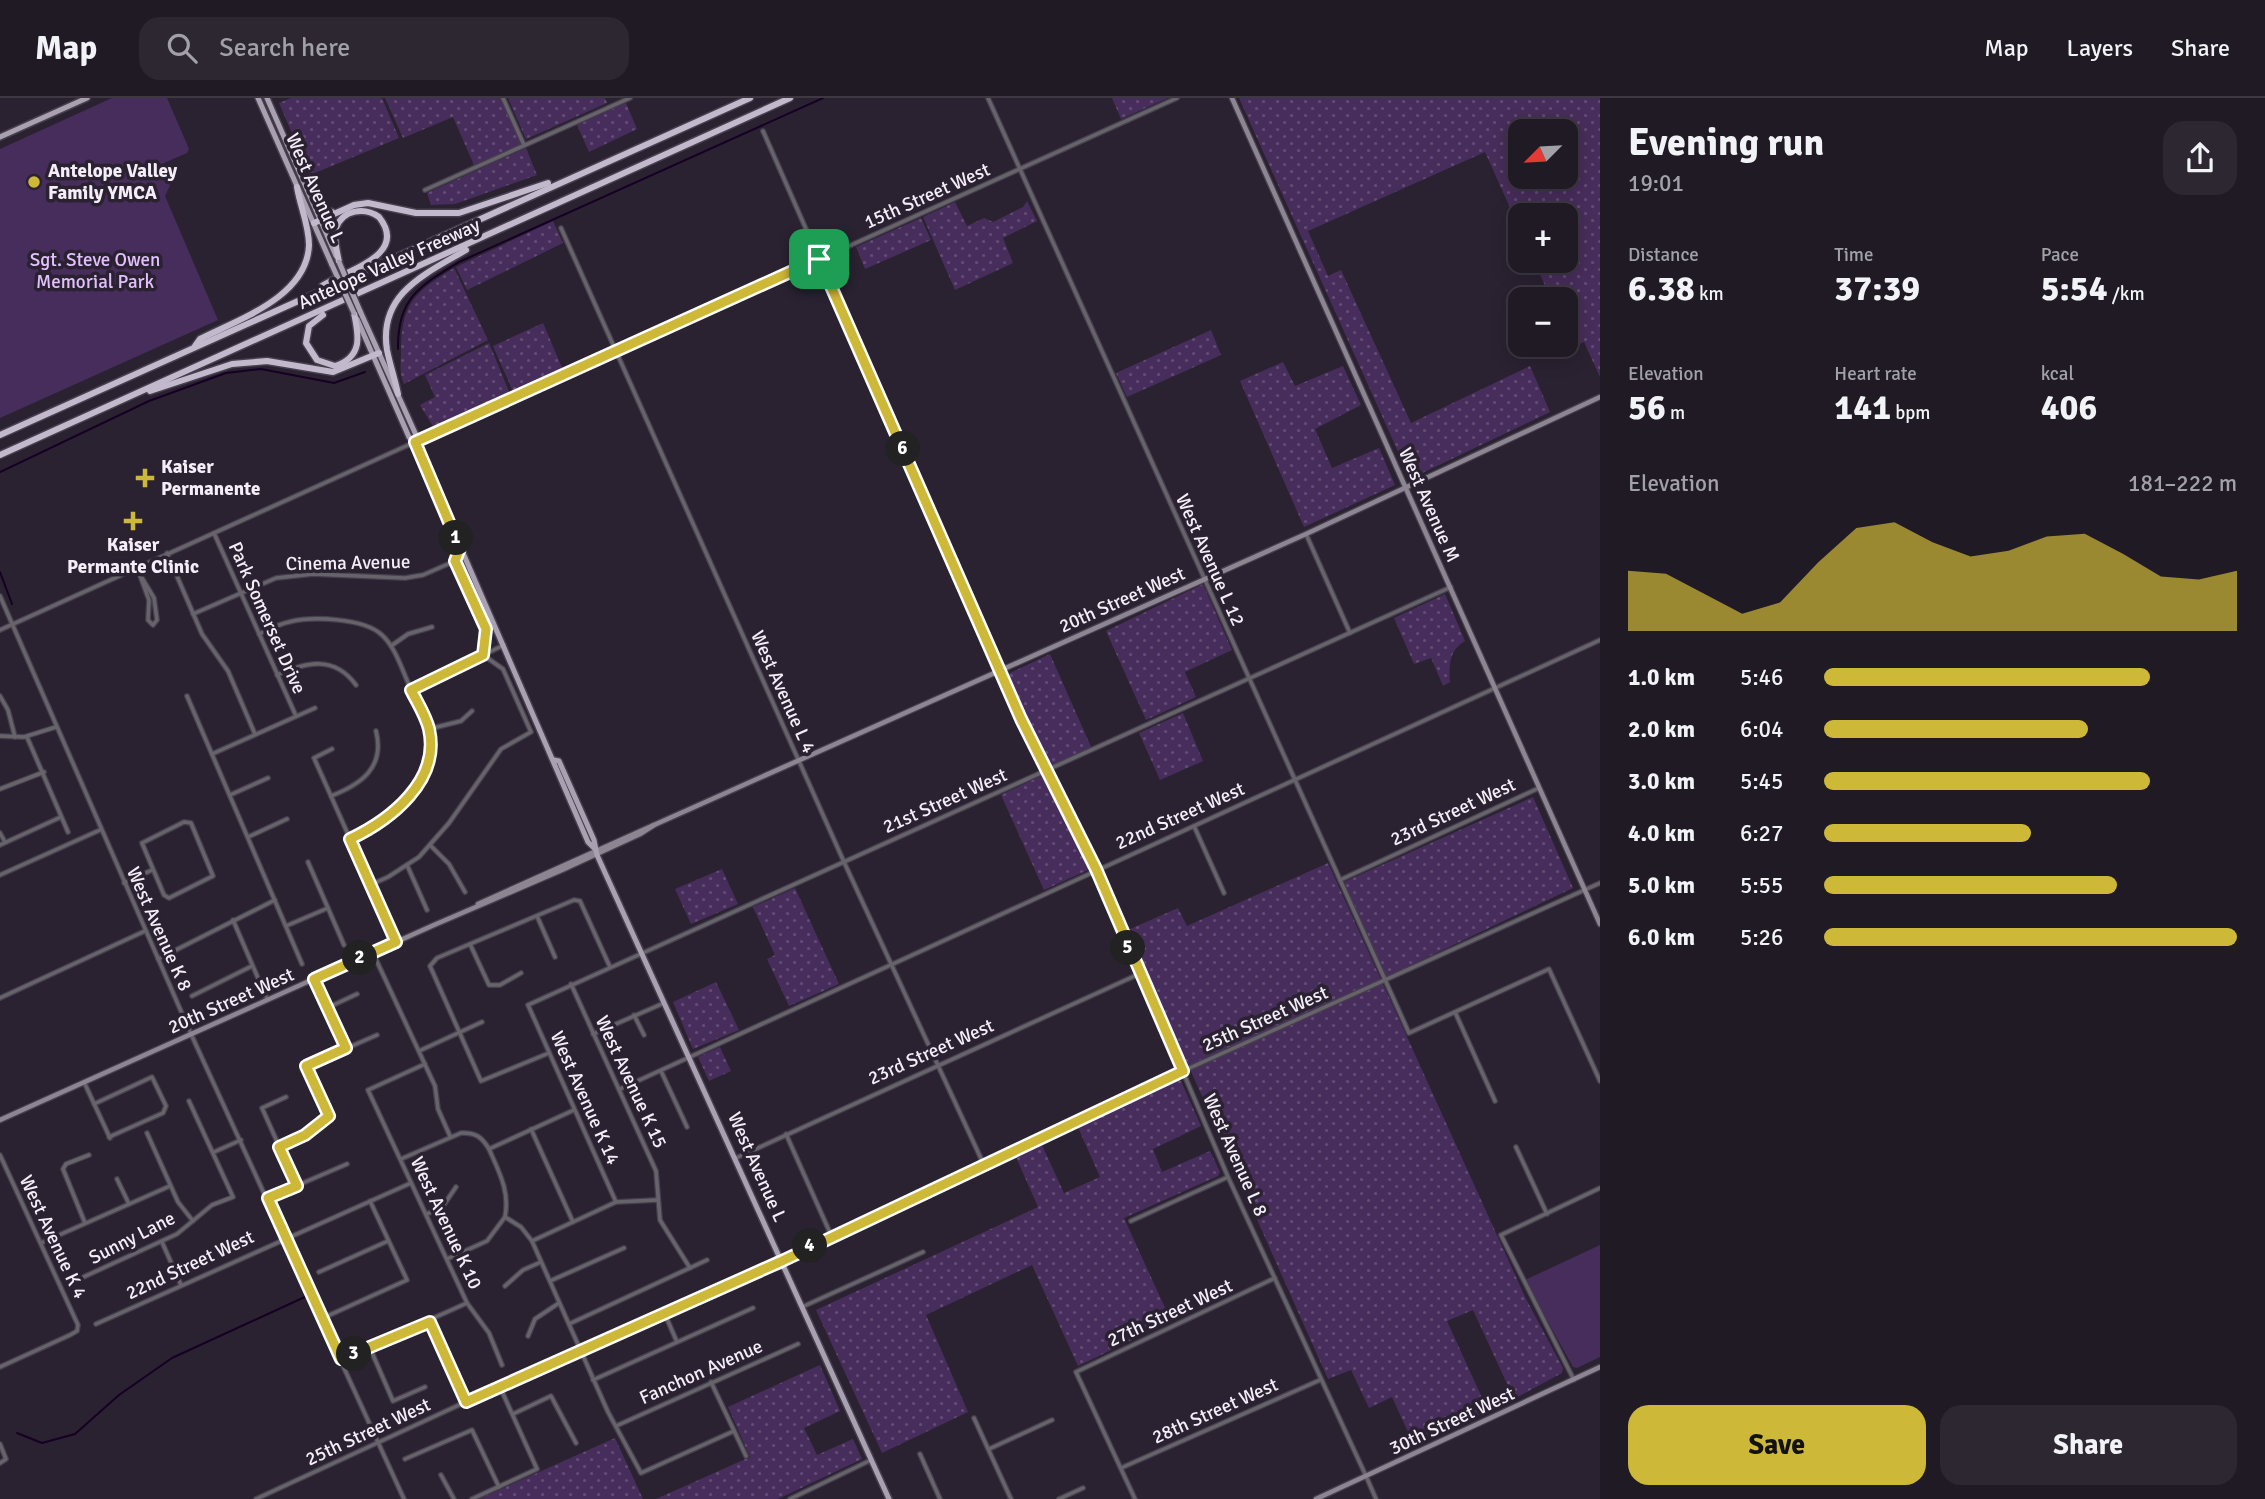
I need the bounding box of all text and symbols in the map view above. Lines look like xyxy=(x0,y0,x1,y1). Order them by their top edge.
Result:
search box xyxy=(139,17,629,80)
text: Map xyxy=(35,28,97,69)
icon: search xyxy=(163,29,201,67)
text: Search here xyxy=(219,32,350,64)
text: Map xyxy=(1984,33,2029,63)
text: Layers xyxy=(2067,33,2133,63)
text: Share xyxy=(2171,33,2230,63)
north arrow xyxy=(1508,119,1578,189)
map controls xyxy=(1508,119,1578,357)
text: Evening run xyxy=(1628,119,1824,166)
button: share xyxy=(2163,121,2237,195)
street label: West Avenue L xyxy=(280,129,350,247)
street label: 15th Street West xyxy=(860,157,994,234)
place label: Antelope Valley Family YMCA xyxy=(48,159,178,205)
text: 19:01 xyxy=(1628,169,1684,198)
marker: Antelope Valley Family YMCA xyxy=(26,174,42,190)
button: + xyxy=(1508,203,1578,273)
street label: Antelope Valley Freeway xyxy=(294,213,484,315)
pin xyxy=(789,229,849,289)
icon: arrive xyxy=(800,240,838,278)
text: Distance xyxy=(1628,243,1699,267)
text: Time xyxy=(1834,243,1873,267)
text: Pace xyxy=(2041,243,2079,267)
park label: Sgt. Steve Owen Memorial Park xyxy=(30,248,160,294)
text: 6.38 xyxy=(1628,267,1695,310)
text: 37:39 xyxy=(1834,267,1920,310)
text: 5:54 xyxy=(2041,267,2108,310)
text: km xyxy=(1695,282,1724,306)
text: /km xyxy=(2108,282,2145,306)
button: − xyxy=(1508,287,1578,357)
text: Elevation xyxy=(1628,362,1704,386)
text: Heart rate xyxy=(1834,362,1917,386)
text: kcal xyxy=(2041,362,2074,386)
text: 56 xyxy=(1628,386,1666,429)
text: 141 xyxy=(1834,386,1891,429)
text: 406 xyxy=(2041,386,2097,429)
text: m xyxy=(1666,401,1685,425)
text: bpm xyxy=(1891,401,1930,425)
pin: 6 xyxy=(886,432,920,466)
text: 6 xyxy=(897,436,908,460)
street label: West Avenue M xyxy=(1393,444,1465,566)
place label: Kaiser Permanente xyxy=(161,455,260,501)
marker: Kaiser Permanente xyxy=(135,468,155,488)
text: Elevation xyxy=(1628,469,1720,498)
text: 181–222 m xyxy=(2128,469,2237,498)
street label: West Avenue L 12 xyxy=(1170,490,1250,630)
marker: Kaiser Permante Clinic xyxy=(123,511,143,531)
pin: 1 xyxy=(438,520,474,556)
text: 1 xyxy=(450,525,461,549)
place label: Kaiser Permante Clinic xyxy=(67,533,199,579)
street label: Park Somerset Drive xyxy=(223,538,311,698)
street label: Cinema Avenue xyxy=(285,550,411,576)
street label: 20th Street West xyxy=(1055,561,1189,638)
street label: West Avenue L 4 xyxy=(745,627,821,757)
text: 1.0 km xyxy=(1628,663,1695,692)
text: 5:46 xyxy=(1740,663,1783,692)
text: 2.0 km xyxy=(1628,715,1695,744)
text: 6:04 xyxy=(1740,715,1783,744)
street label: 21st Street West xyxy=(879,763,1011,839)
text: 3.0 km xyxy=(1628,767,1695,796)
text: 5:45 xyxy=(1740,767,1783,796)
street label: 23rd Street West xyxy=(1387,772,1520,851)
street label: 22nd Street West xyxy=(1112,777,1249,855)
text: 4.0 km xyxy=(1628,819,1695,848)
text: 6:27 xyxy=(1740,819,1783,848)
street label: West Avenue K 8 xyxy=(121,863,197,995)
text: 5.0 km xyxy=(1628,871,1695,900)
text: 5:55 xyxy=(1740,871,1783,900)
text: 6.0 km xyxy=(1628,923,1695,952)
text: 5:26 xyxy=(1740,923,1783,952)
pin: 5 xyxy=(1110,930,1146,966)
text: 5 xyxy=(1122,935,1133,959)
pin: 2 xyxy=(342,940,378,976)
text: 2 xyxy=(354,945,365,969)
street label: 20th Street West xyxy=(164,962,298,1039)
street label: 25th Street West xyxy=(1198,980,1332,1057)
street label: West Avenue K 15 xyxy=(590,1012,672,1152)
street label: 23rd Street West xyxy=(864,1013,998,1090)
street label: West Avenue K 14 xyxy=(545,1027,625,1169)
street label: West Avenue L 8 xyxy=(1197,1090,1273,1220)
street label: West Avenue L xyxy=(722,1108,792,1226)
street label: West Avenue K 10 xyxy=(405,1153,487,1293)
street label: West Avenue K 4 xyxy=(14,1171,92,1303)
street label: Sunny Lane xyxy=(85,1206,179,1270)
street label: 22nd Street West xyxy=(122,1225,258,1305)
pin: 4 xyxy=(792,1228,828,1264)
text: 4 xyxy=(804,1233,815,1257)
street label: 27th Street West xyxy=(1104,1273,1237,1352)
street label: Fanchon Avenue xyxy=(636,1334,766,1410)
pin: 3 xyxy=(336,1336,372,1372)
text: 3 xyxy=(348,1341,359,1365)
street label: 28th Street West xyxy=(1148,1372,1282,1449)
street label: 30th Street West xyxy=(1386,1381,1519,1460)
street label: 25th Street West xyxy=(302,1392,435,1471)
button: Save xyxy=(1628,1405,1926,1485)
button: Share xyxy=(1940,1405,2237,1485)

